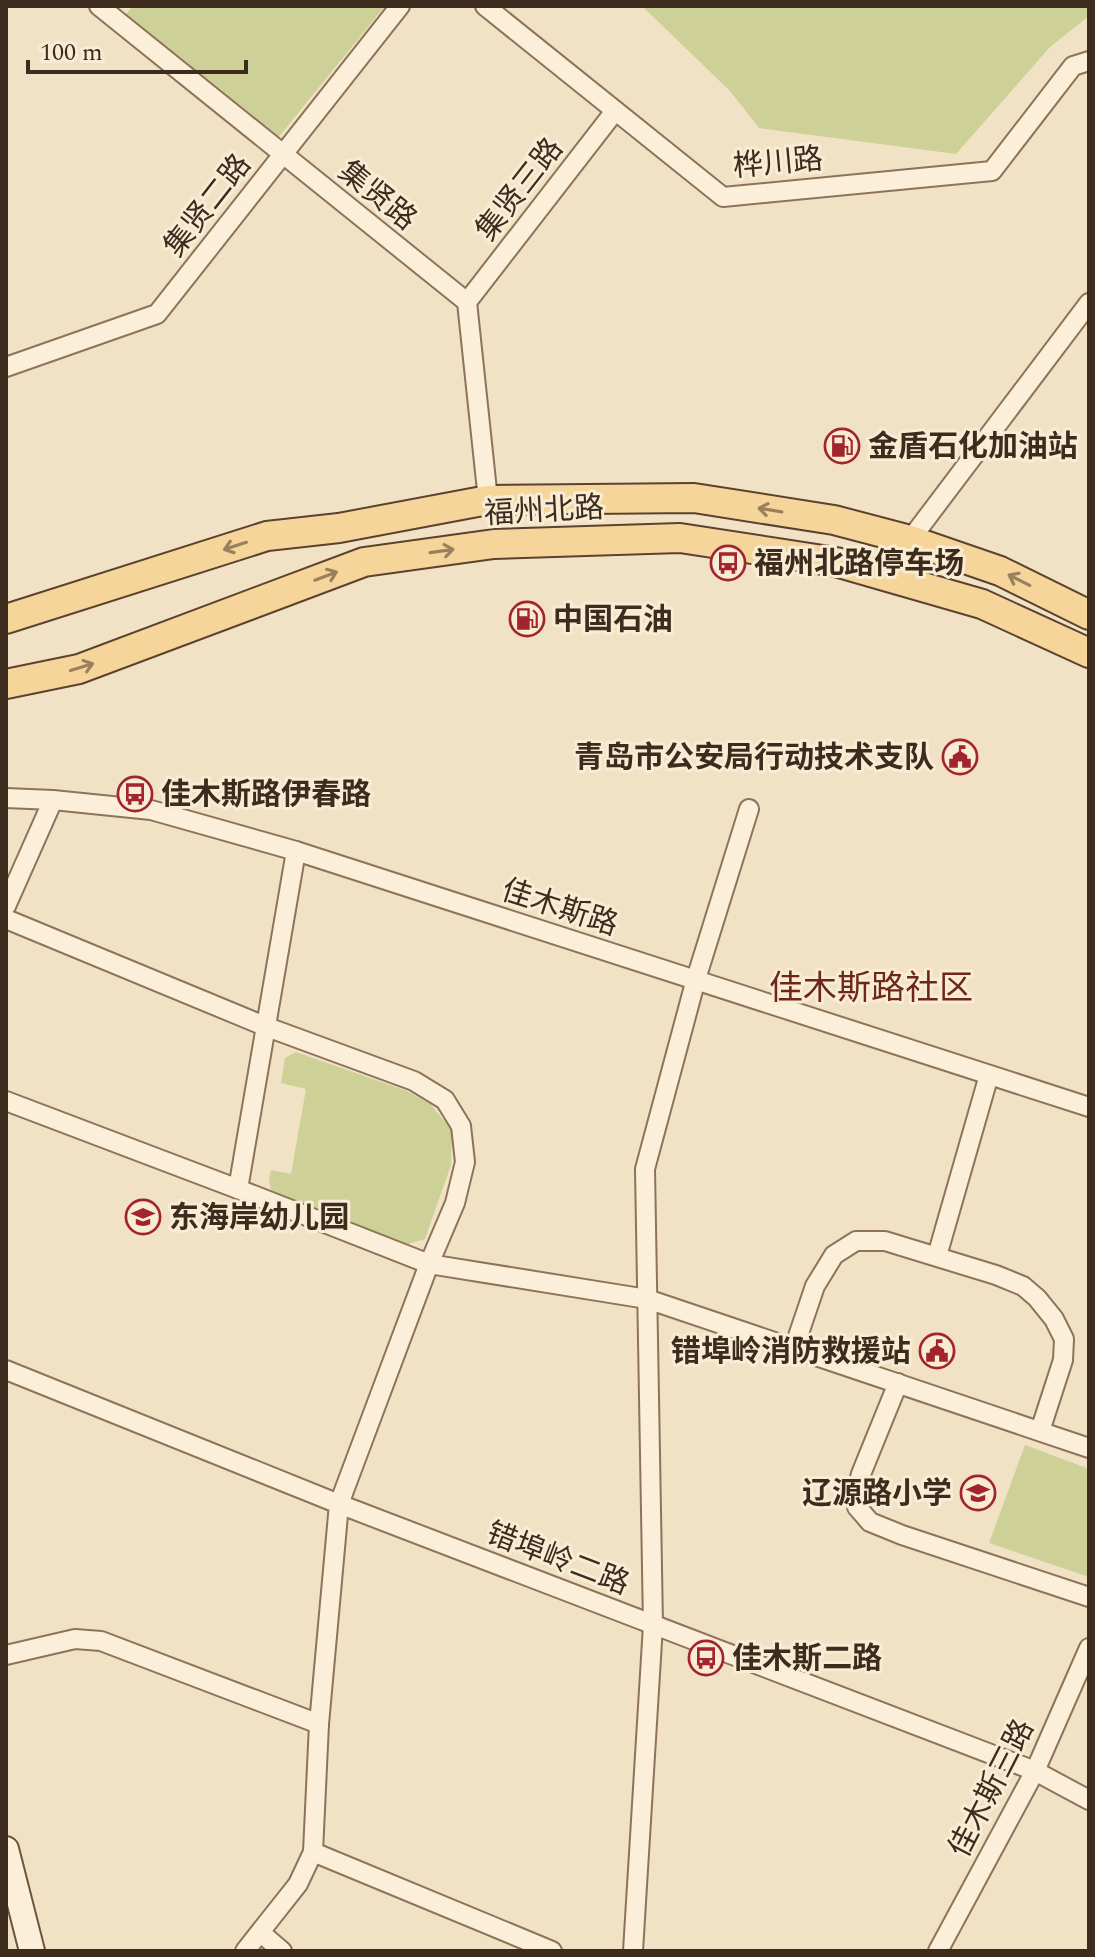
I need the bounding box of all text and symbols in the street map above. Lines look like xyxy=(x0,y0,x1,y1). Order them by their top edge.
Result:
scale bar xyxy=(28,24,246,74)
text: 100 m xyxy=(40,35,103,71)
street label: 集贤三路 xyxy=(465,128,575,251)
street label: 桦川路 xyxy=(731,136,825,190)
street label: 集贤二路 xyxy=(153,144,263,267)
street label: 集贤路 xyxy=(328,150,427,242)
place label: 金盾石化加油站 xyxy=(868,424,1078,470)
fuel station icon: 金盾石化加油站 xyxy=(823,427,861,465)
street label: 福州北路 xyxy=(483,485,605,537)
one-way arrow xyxy=(758,502,783,517)
one-way arrow xyxy=(223,540,248,555)
place label: 福州北路停车场 xyxy=(754,541,964,587)
one-way arrow xyxy=(428,543,454,558)
bus stop icon: 福州北路停车场 xyxy=(709,544,747,582)
one-way arrow xyxy=(313,568,338,583)
one-way arrow xyxy=(1008,572,1032,588)
place label: 中国石油 xyxy=(553,597,673,643)
fuel station icon: 中国石油 xyxy=(508,600,546,638)
one-way arrow xyxy=(69,659,94,673)
place label: 青岛市公安局行动技术支队 xyxy=(574,735,934,781)
public building icon: 青岛市公安局行动技术支队 xyxy=(941,738,979,776)
place label: 佳木斯路伊春路 xyxy=(161,772,371,818)
bus stop icon: 佳木斯路伊春路 xyxy=(116,775,154,813)
street label: 佳木斯路 xyxy=(496,868,624,948)
district label: 佳木斯路社区 xyxy=(769,963,973,1015)
place label: 东海岸幼儿园 xyxy=(169,1195,349,1241)
school or university icon: 东海岸幼儿园 xyxy=(124,1198,162,1236)
place label: 错埠岭消防救援站 xyxy=(671,1329,911,1375)
public building icon: 错埠岭消防救援站 xyxy=(918,1332,956,1370)
place label: 辽源路小学 xyxy=(802,1471,952,1517)
school or university icon: 辽源路小学 xyxy=(959,1474,997,1512)
street label: 错埠岭二路 xyxy=(479,1511,636,1607)
place label: 佳木斯二路 xyxy=(732,1636,882,1682)
bus stop icon: 佳木斯二路 xyxy=(687,1639,725,1677)
street label: 佳木斯三路 xyxy=(937,1711,1046,1866)

